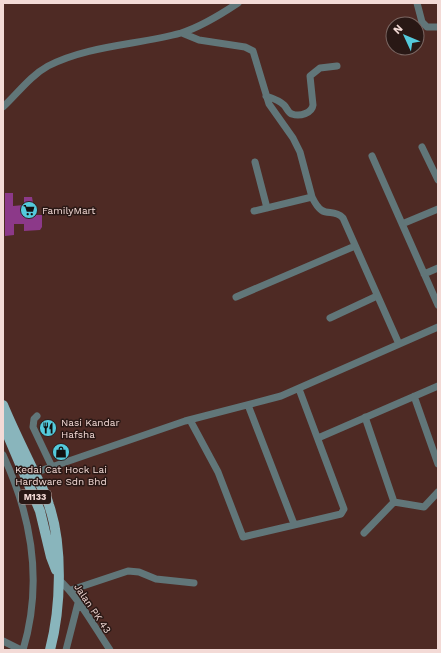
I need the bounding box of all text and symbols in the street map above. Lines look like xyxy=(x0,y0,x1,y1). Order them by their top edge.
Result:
north arrow xyxy=(385,16,425,56)
text: N xyxy=(391,22,406,37)
supermarket icon: FamilyMart xyxy=(19,200,39,220)
place label: FamilyMart xyxy=(42,205,96,216)
place label: Nasi Kandar Hafsha xyxy=(61,417,120,440)
restaurant icon: Nasi Kandar Hafsha xyxy=(38,418,58,438)
shop icon: Kedai Cat Hock Lai Hardware Sdn Bhd xyxy=(51,442,71,462)
place label: Kedai Cat Hock Lai Hardware Sdn Bhd xyxy=(15,464,107,487)
road number: M133 xyxy=(19,490,51,504)
street label: Jalan PK 43 xyxy=(72,581,113,635)

